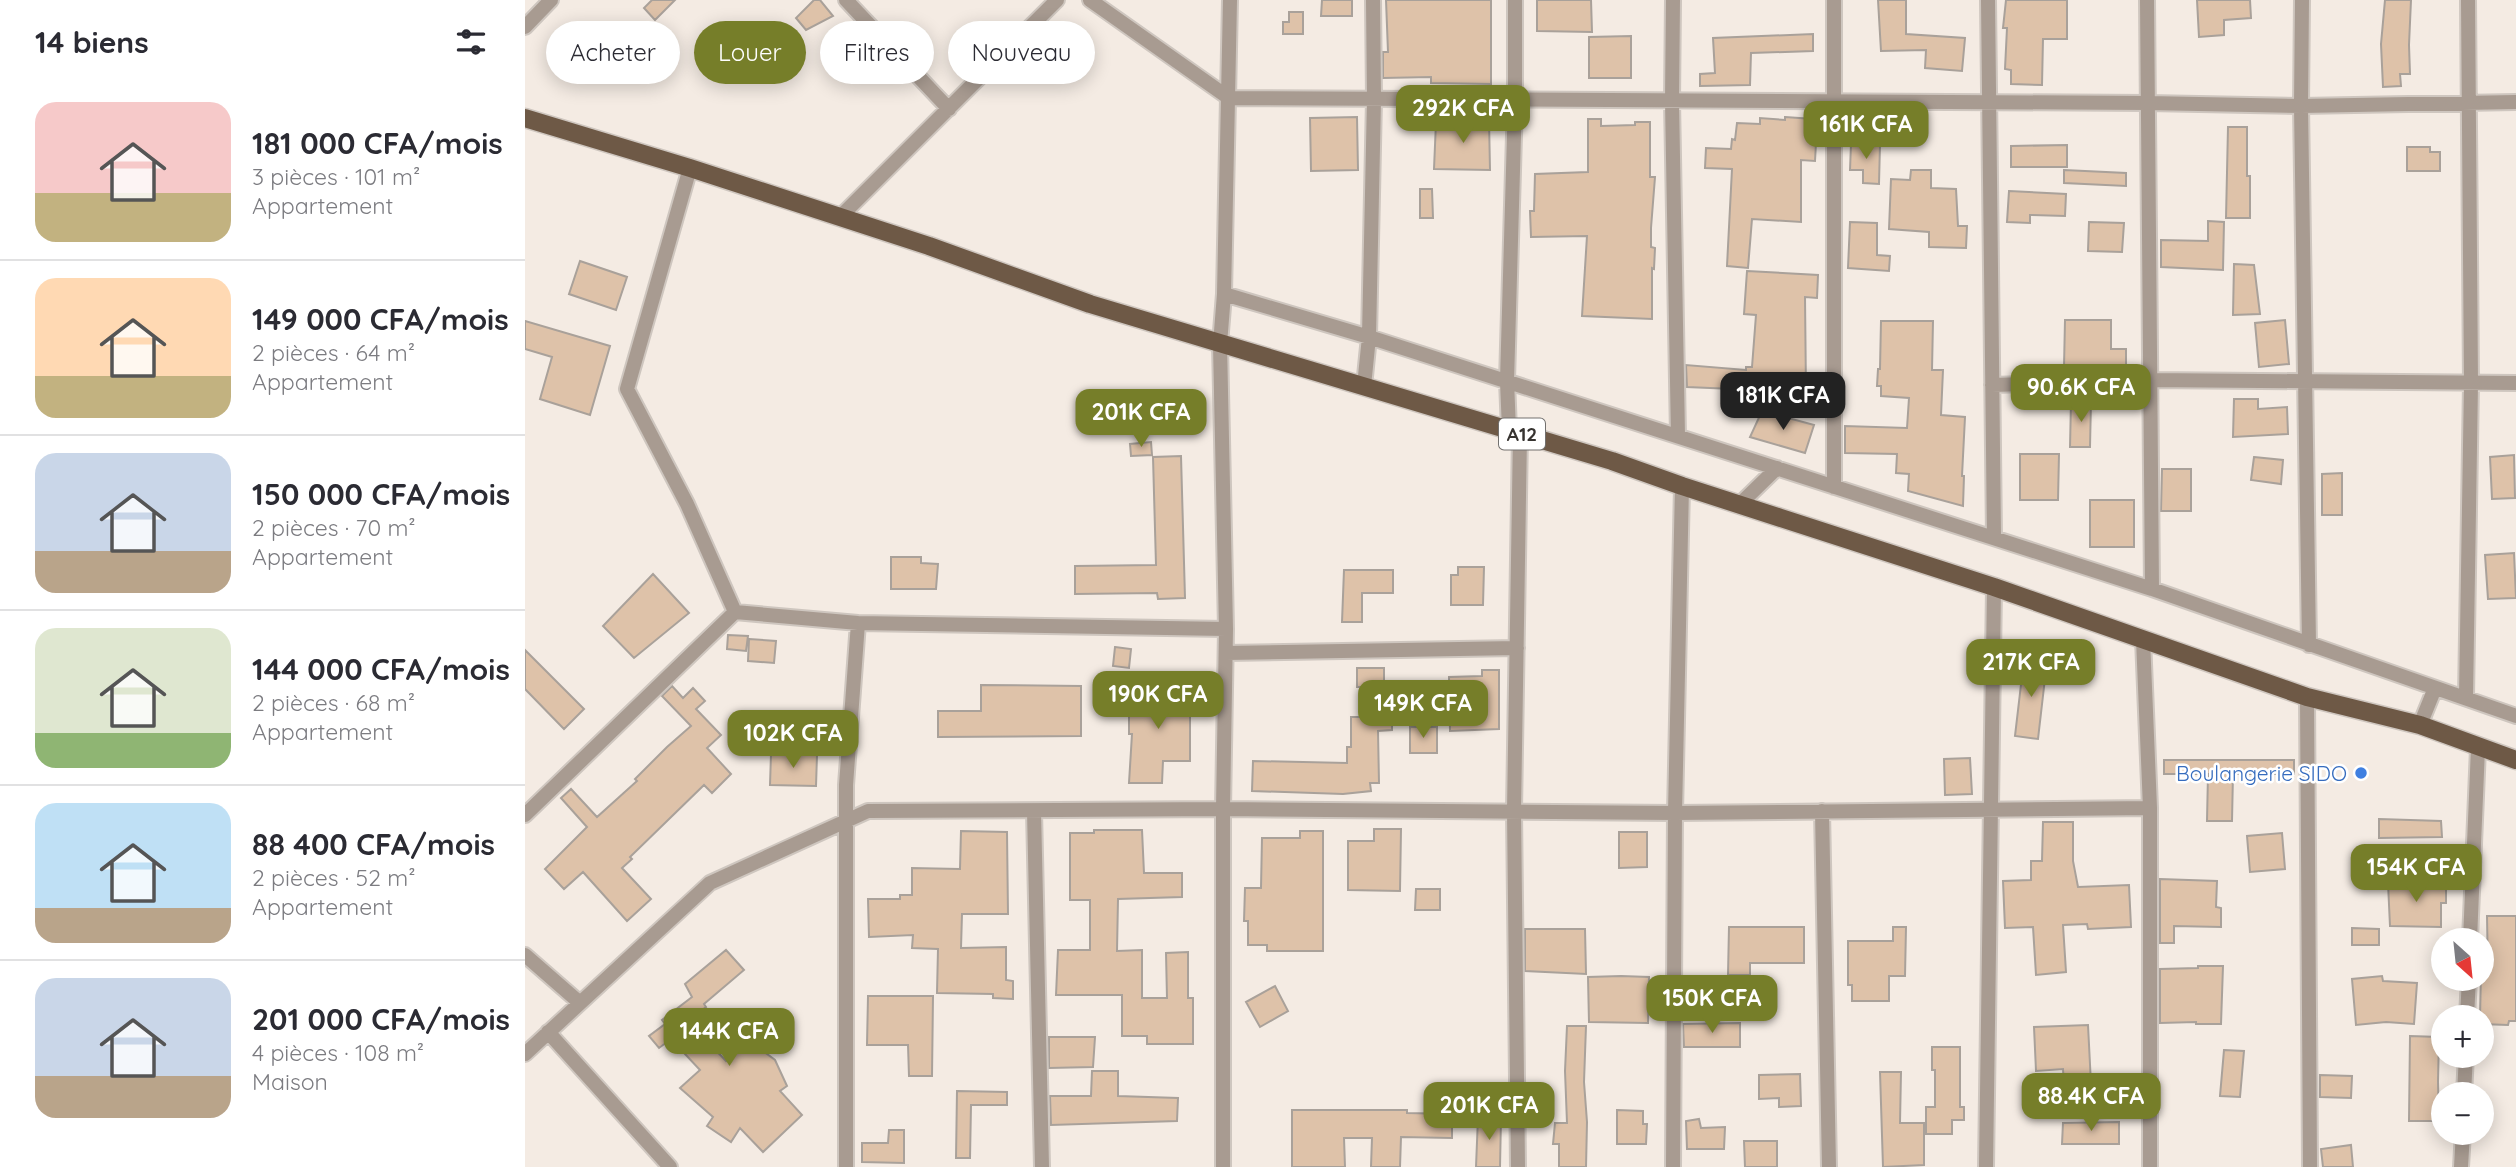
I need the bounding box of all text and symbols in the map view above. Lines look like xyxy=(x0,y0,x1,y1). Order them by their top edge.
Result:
chip: Acheter xyxy=(546,21,680,84)
chip: Louer xyxy=(694,21,806,84)
chip: Filtres xyxy=(820,21,934,84)
chip: Nouveau xyxy=(948,21,1095,84)
text: 14 biens xyxy=(35,23,149,61)
icon: filters xyxy=(452,23,490,61)
pin: 292K CFA xyxy=(1391,86,1535,145)
text: 292K CFA xyxy=(1412,93,1514,122)
pin: 161K CFA xyxy=(1794,102,1938,161)
text: 161K CFA xyxy=(1820,109,1912,138)
text: 181 000 CFA/mois xyxy=(252,124,503,162)
icon: home xyxy=(91,130,175,214)
text: 3 pièces · 101 m² xyxy=(252,162,420,191)
text: Appartement xyxy=(252,191,393,220)
text: 149 000 CFA/mois xyxy=(252,300,509,338)
icon: home xyxy=(91,306,175,390)
text: 2 pièces · 64 m² xyxy=(252,338,415,367)
pin: 90.6K CFA xyxy=(2001,364,2161,424)
text: Appartement xyxy=(252,367,393,396)
pin: 181K CFA xyxy=(1711,372,1855,432)
text: 90.6K CFA xyxy=(2027,372,2135,401)
text: 181K CFA xyxy=(1736,380,1830,409)
pin: 201K CFA xyxy=(1069,390,1213,449)
text: 201K CFA xyxy=(1092,397,1190,426)
road number: A12 xyxy=(1499,418,1545,449)
text: 150 000 CFA/mois xyxy=(252,475,510,513)
icon: home xyxy=(91,481,175,565)
text: 2 pièces · 70 m² xyxy=(252,513,416,542)
text: Appartement xyxy=(252,542,393,571)
pin: 217K CFA xyxy=(1959,640,2103,699)
text: 217K CFA xyxy=(1982,647,2080,676)
text: 144 000 CFA/mois xyxy=(252,650,510,688)
icon: home xyxy=(91,656,175,740)
pin: 190K CFA xyxy=(1086,672,1230,731)
text: 190K CFA xyxy=(1109,679,1207,708)
pin: 149K CFA xyxy=(1351,680,1495,740)
text: 2 pièces · 68 m² xyxy=(252,688,415,717)
text: 149K CFA xyxy=(1374,688,1472,717)
pin: 102K CFA xyxy=(721,710,865,770)
text: Appartement xyxy=(252,717,393,746)
text: 102K CFA xyxy=(744,718,842,747)
place label: Boulangerie SIDO xyxy=(2176,760,2347,786)
marker: Boulangerie SIDO xyxy=(2353,765,2369,781)
text: 88 400 CFA/mois xyxy=(252,825,495,863)
icon: home xyxy=(91,831,175,915)
pin: 154K CFA xyxy=(2344,844,2488,904)
text: 154K CFA xyxy=(2367,852,2465,881)
text: 2 pièces · 52 m² xyxy=(252,863,415,892)
text: Appartement xyxy=(252,892,393,921)
north arrow xyxy=(2431,928,2494,990)
map controls xyxy=(2431,928,2494,1145)
pin: 150K CFA xyxy=(1640,976,1784,1035)
text: 150K CFA xyxy=(1662,983,1762,1012)
text: 201 000 CFA/mois xyxy=(252,1000,510,1038)
button: + xyxy=(2431,1005,2494,1068)
icon: home xyxy=(91,1006,175,1090)
pin: 144K CFA xyxy=(657,1009,801,1068)
text: 144K CFA xyxy=(680,1016,778,1045)
text: 4 pièces · 108 m² xyxy=(252,1038,424,1067)
text: Maison xyxy=(252,1067,328,1096)
pin: 88.4K CFA xyxy=(2011,1074,2171,1133)
text: 88.4K CFA xyxy=(2038,1081,2144,1110)
pin: 201K CFA xyxy=(1417,1082,1561,1142)
button: − xyxy=(2431,1082,2494,1145)
text: 201K CFA xyxy=(1440,1090,1538,1119)

